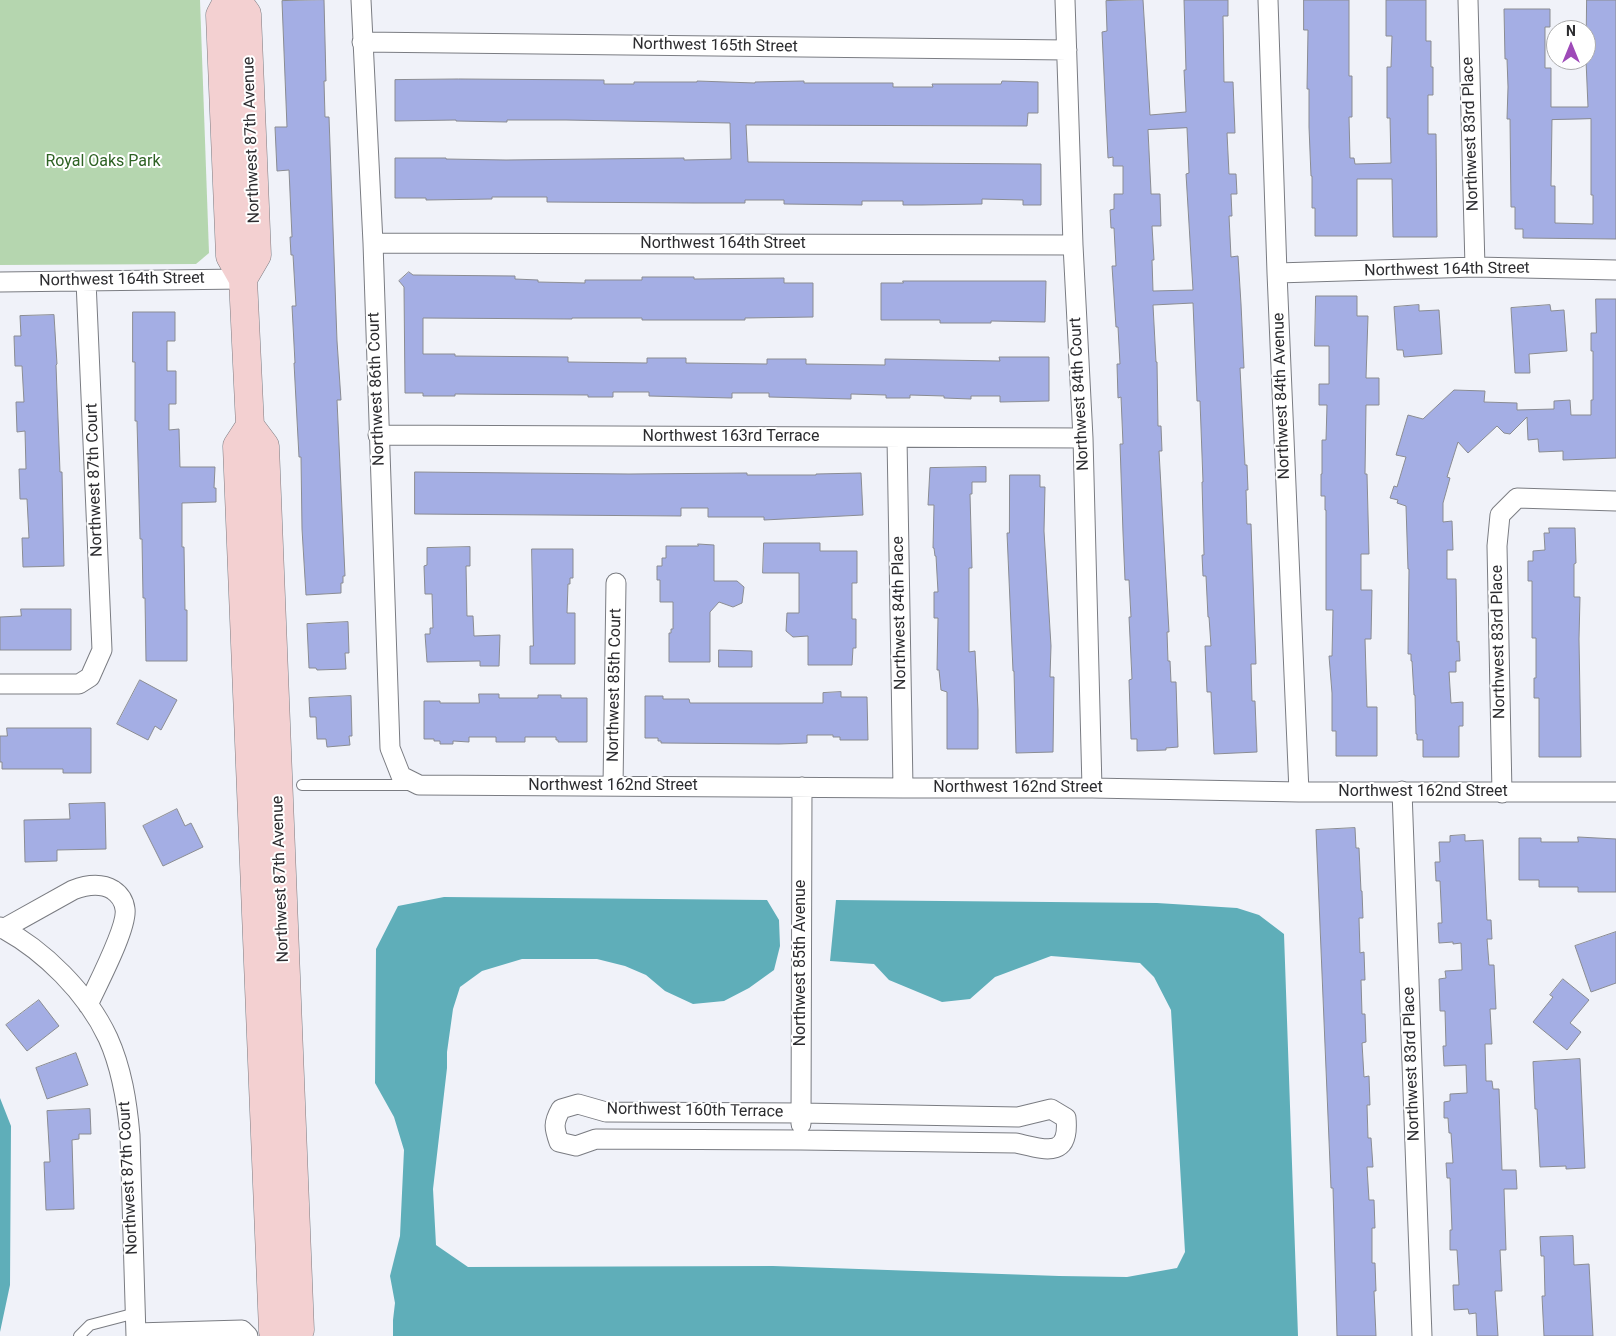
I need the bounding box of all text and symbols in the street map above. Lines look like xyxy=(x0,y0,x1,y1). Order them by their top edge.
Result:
north arrow xyxy=(1546,20,1596,70)
text: N xyxy=(1566,23,1576,39)
street label: Northwest 165th Street xyxy=(632,35,798,57)
street label: Northwest 87th Avenue xyxy=(239,56,265,224)
street label: Northwest 83rd Place xyxy=(1459,57,1483,211)
park label: Royal Oaks Park xyxy=(45,152,161,172)
street label: Northwest 164th Street xyxy=(640,234,806,254)
street label: Northwest 164th Street xyxy=(1364,259,1530,281)
street label: Northwest 164th Street xyxy=(39,269,205,291)
street label: Northwest 86th Court xyxy=(365,312,389,466)
street label: Northwest 84th Avenue xyxy=(1269,312,1295,480)
street label: Northwest 84th Court xyxy=(1066,317,1094,471)
street label: Northwest 87th Court xyxy=(83,403,107,557)
street label: Northwest 163rd Terrace xyxy=(643,427,819,447)
street label: Northwest 84th Place xyxy=(889,536,911,690)
street label: Northwest 83rd Place xyxy=(1488,565,1510,719)
street label: Northwest 85th Court xyxy=(604,608,626,762)
street label: Northwest 162nd Street xyxy=(528,776,698,796)
street label: Northwest 162nd Street xyxy=(933,778,1103,798)
street label: Northwest 162nd Street xyxy=(1338,782,1508,802)
street label: Northwest 87th Avenue xyxy=(268,795,294,963)
street label: Northwest 85th Avenue xyxy=(791,880,811,1046)
street label: Northwest 83rd Place xyxy=(1400,987,1424,1141)
street label: Northwest 160th Terrace xyxy=(606,1100,784,1122)
street label: Northwest 87th Court xyxy=(115,1101,143,1255)

